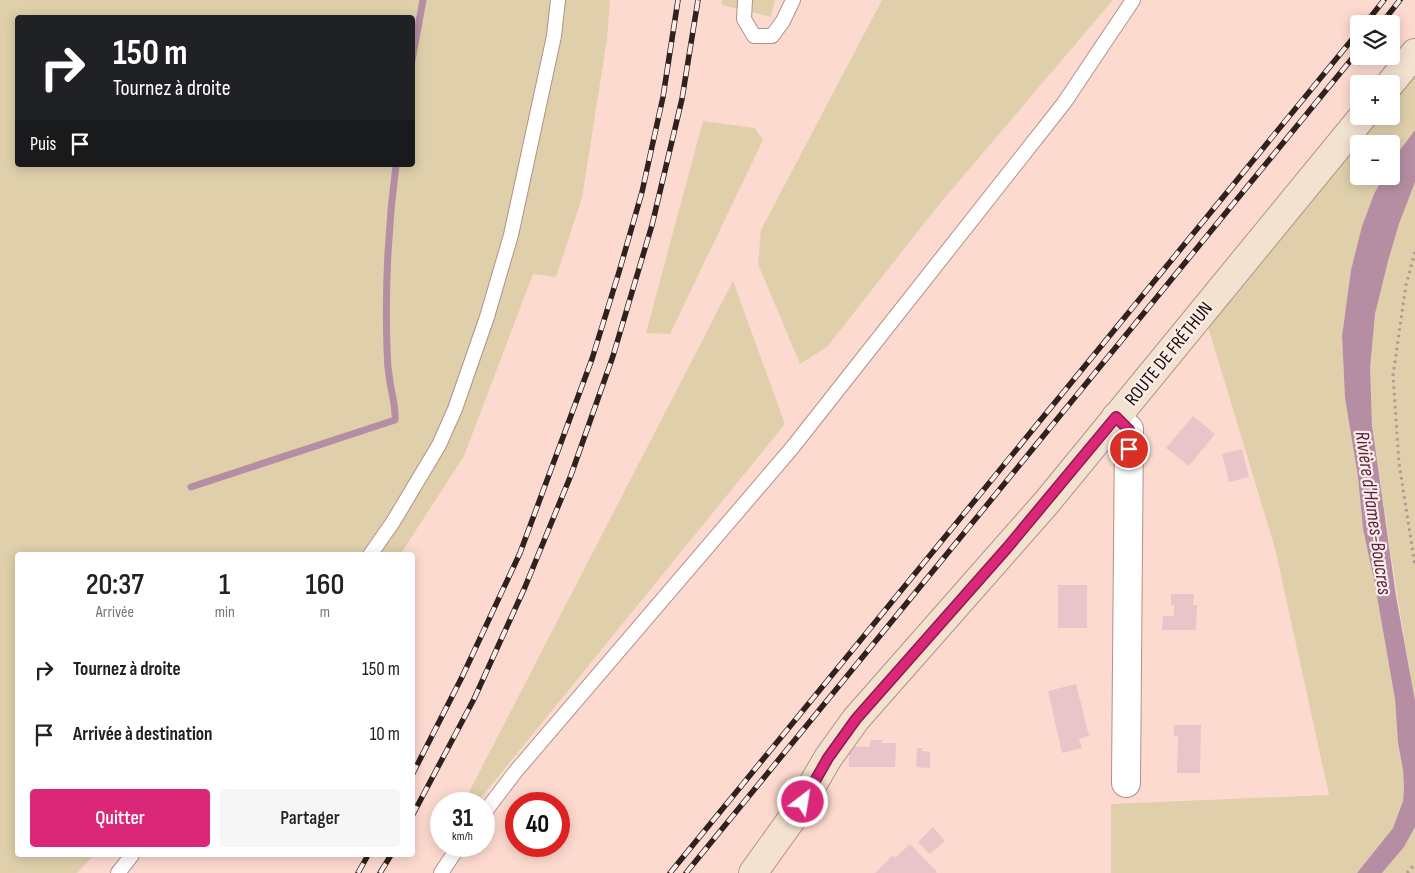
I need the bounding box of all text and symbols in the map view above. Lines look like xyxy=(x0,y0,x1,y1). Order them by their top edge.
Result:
map controls xyxy=(1350,15,1400,185)
button: layers xyxy=(1350,15,1400,65)
text: 150 m xyxy=(113,32,187,75)
icon: right xyxy=(30,35,95,100)
text: Tournez à droite xyxy=(113,75,230,102)
button: + xyxy=(1350,75,1400,125)
icon: arrive xyxy=(66,130,94,158)
text: Puis xyxy=(30,133,56,156)
button: − xyxy=(1350,135,1400,185)
street label: ROUTE DE FRÉTHUN xyxy=(1120,298,1218,410)
pin xyxy=(1108,428,1150,470)
water label: Rivière d'Hames-Boucres xyxy=(1350,430,1396,596)
icon: arrive xyxy=(1115,435,1143,463)
text: 20:37 xyxy=(86,567,144,603)
text: 1 xyxy=(219,567,230,603)
text: 160 xyxy=(305,567,344,603)
text: Arrivée xyxy=(96,603,134,622)
text: min xyxy=(215,603,235,622)
text: m xyxy=(320,603,330,622)
icon: right xyxy=(30,656,58,684)
text: Tournez à droite xyxy=(73,658,181,681)
text: 150 m xyxy=(362,658,400,681)
icon: arrive xyxy=(30,721,58,749)
text: Arrivée à destination xyxy=(73,723,213,746)
text: 10 m xyxy=(370,723,400,746)
position arrow xyxy=(776,775,828,827)
button: Quitter xyxy=(30,789,210,847)
button: Partager xyxy=(220,789,400,847)
speed limit sign: 40 xyxy=(505,792,570,857)
text: 31 xyxy=(452,803,473,834)
text: km/h xyxy=(452,829,473,844)

